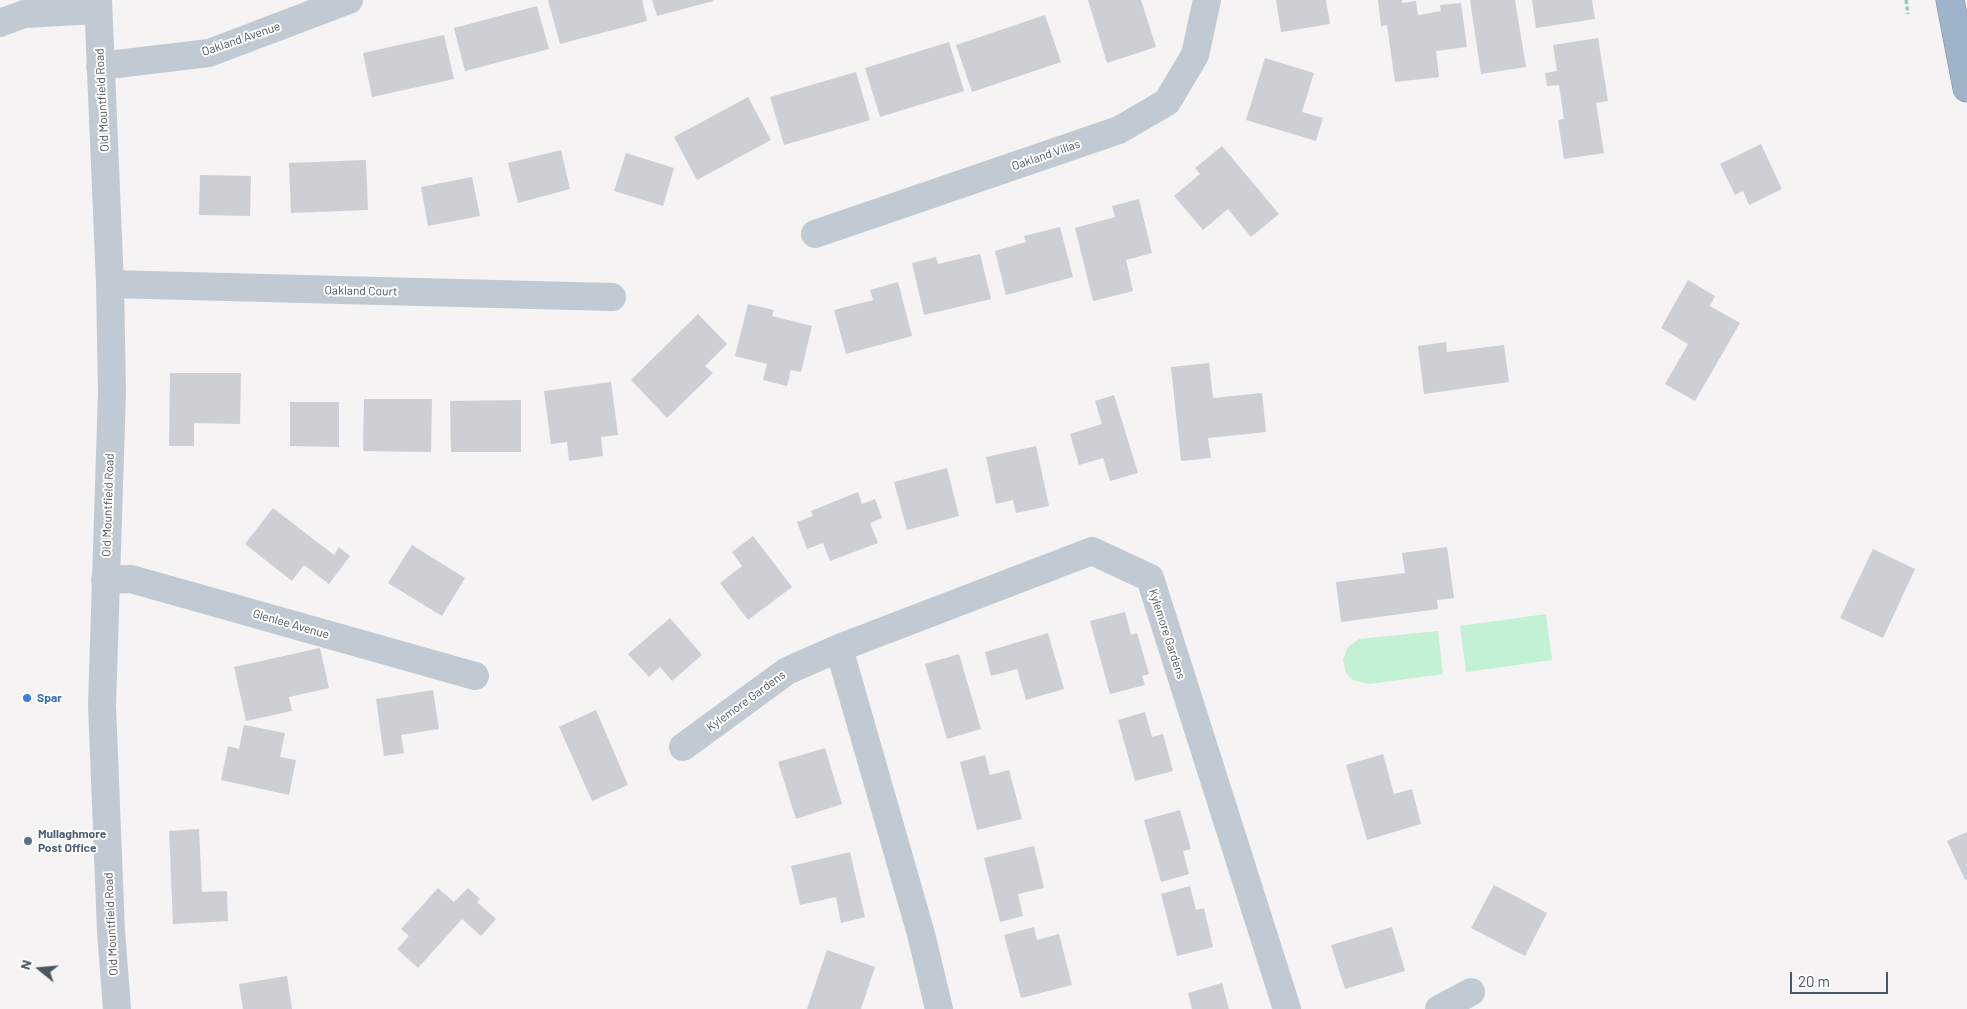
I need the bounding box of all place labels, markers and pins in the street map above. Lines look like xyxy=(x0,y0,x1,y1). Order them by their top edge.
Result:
place label: Spar xyxy=(37,691,62,705)
marker: Spar xyxy=(21,692,33,704)
place label: Mullaghmore Post Office xyxy=(38,827,106,855)
marker: Mullaghmore Post Office xyxy=(22,835,34,847)

